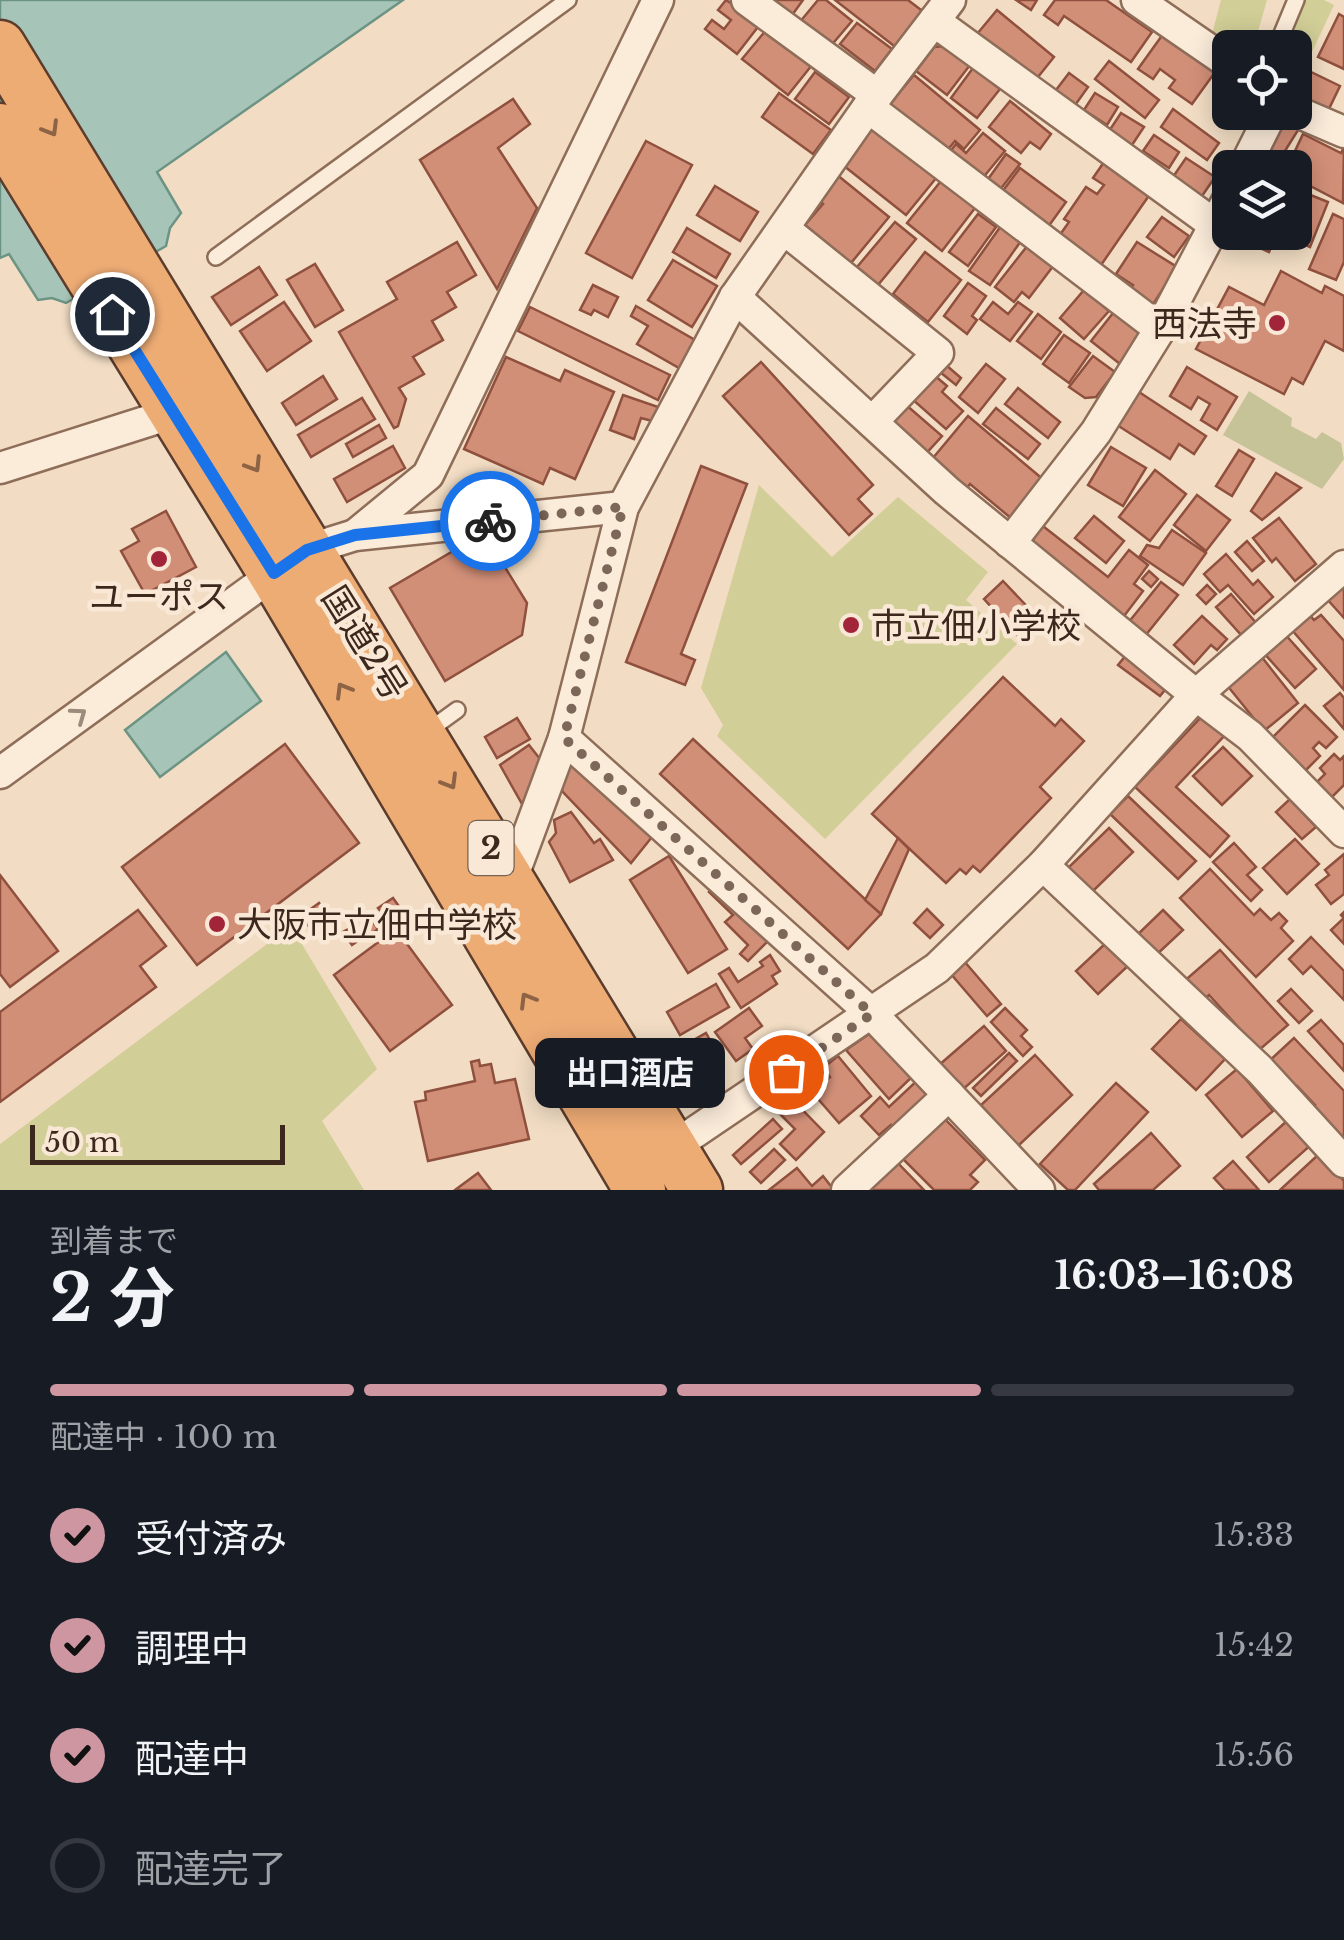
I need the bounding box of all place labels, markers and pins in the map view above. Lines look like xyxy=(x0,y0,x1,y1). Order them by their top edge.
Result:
pin xyxy=(70,272,155,357)
place label: 西法寺 xyxy=(1152,302,1257,345)
marker: 西法寺 xyxy=(1266,312,1288,334)
marker: ユーポス xyxy=(148,548,170,570)
place label: ユーポス xyxy=(89,575,229,618)
place label: 市立佃小学校 xyxy=(871,604,1081,647)
marker: 市立佃小学校 xyxy=(840,614,862,636)
place label: 大阪市立佃中学校 xyxy=(237,903,517,946)
marker: 大阪市立佃中学校 xyxy=(206,913,228,935)
pin xyxy=(744,1030,829,1115)
callout: 出口酒店 xyxy=(536,1037,726,1107)

